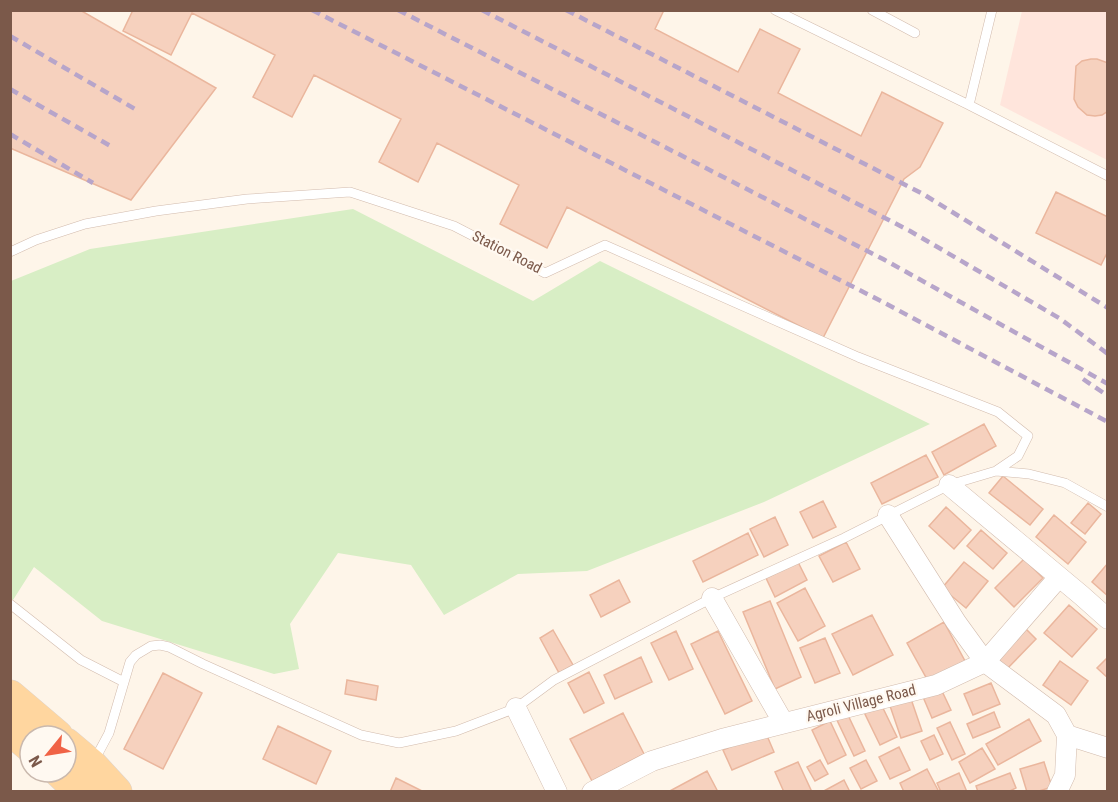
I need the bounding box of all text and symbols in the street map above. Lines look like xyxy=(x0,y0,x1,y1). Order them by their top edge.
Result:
street label: Station Road xyxy=(469,227,545,277)
street label: Agroli Village Road xyxy=(804,681,918,725)
north arrow xyxy=(18,724,78,784)
text: N xyxy=(25,752,46,770)

